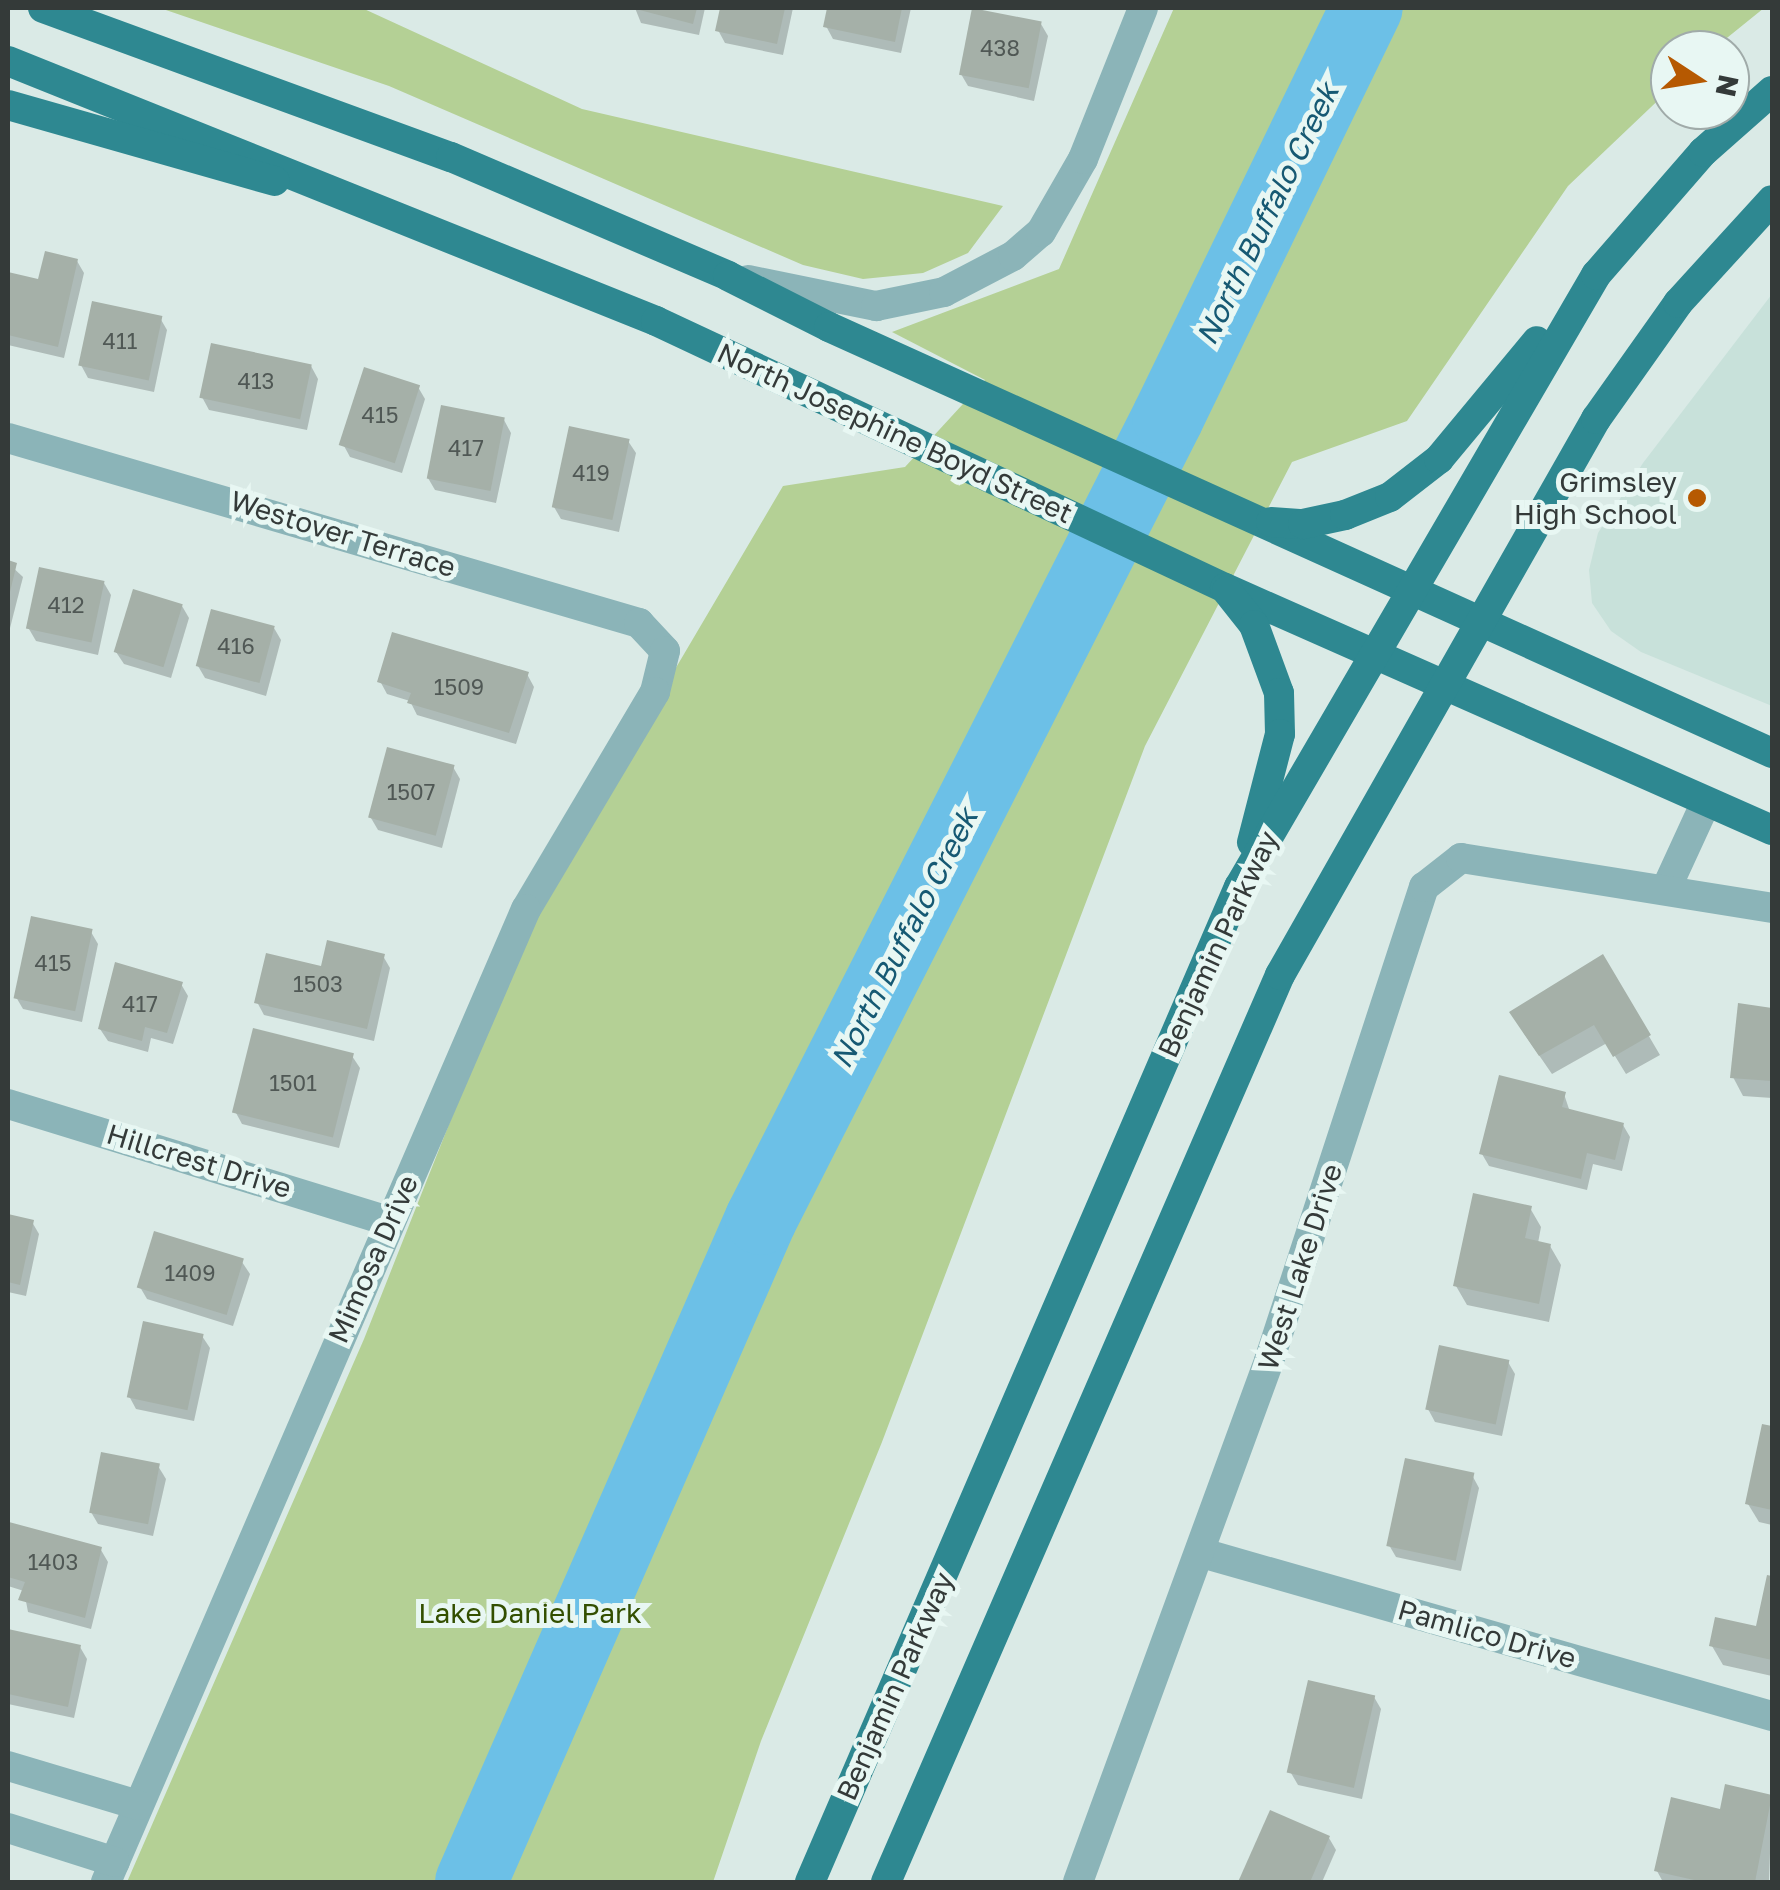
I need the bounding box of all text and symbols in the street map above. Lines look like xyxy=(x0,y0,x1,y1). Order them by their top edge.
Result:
north arrow xyxy=(1650,30,1750,130)
house number: 438 xyxy=(980,35,1020,61)
text: N xyxy=(1710,72,1746,100)
water label: North Buffalo Creek xyxy=(1188,77,1346,351)
house number: 411 xyxy=(103,328,137,354)
street label: North Josephine Boyd Street xyxy=(712,336,1078,530)
house number: 413 xyxy=(238,368,274,394)
house number: 415 xyxy=(362,402,398,428)
house number: 417 xyxy=(448,435,484,461)
house number: 419 xyxy=(572,460,610,486)
place label: Grimsley High School xyxy=(1514,465,1677,531)
street label: Westover Terrace xyxy=(226,484,460,584)
marker: Grimsley High School xyxy=(1686,487,1708,509)
house number: 412 xyxy=(48,592,84,618)
house number: 416 xyxy=(217,633,255,659)
house number: 1509 xyxy=(434,674,484,700)
house number: 1507 xyxy=(387,779,435,805)
water label: North Buffalo Creek xyxy=(823,802,985,1074)
street label: Benjamin Parkway xyxy=(1151,825,1285,1063)
house number: 415 xyxy=(35,950,71,976)
house number: 1503 xyxy=(293,971,343,997)
house number: 417 xyxy=(122,991,158,1017)
house number: 1501 xyxy=(269,1070,317,1096)
street label: Hillcrest Drive xyxy=(103,1117,295,1205)
street label: West Lake Drive xyxy=(1251,1160,1349,1374)
street label: Mimosa Drive xyxy=(321,1170,425,1348)
house number: 1409 xyxy=(164,1260,216,1286)
house number: 1403 xyxy=(28,1549,78,1575)
street label: Benjamin Parkway xyxy=(830,1567,960,1805)
street label: Pamlico Drive xyxy=(1394,1593,1580,1675)
park label: Lake Daniel Park xyxy=(418,1596,642,1630)

